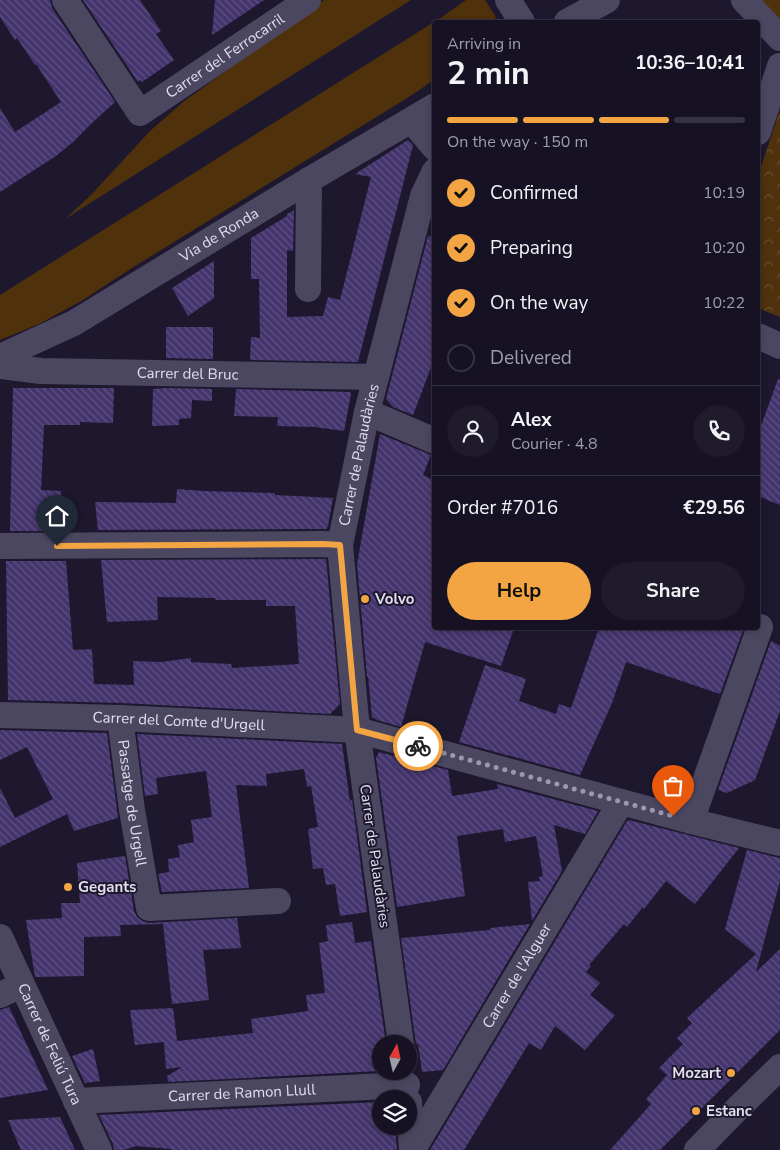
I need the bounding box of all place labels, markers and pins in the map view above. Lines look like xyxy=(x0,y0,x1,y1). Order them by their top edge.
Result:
pin xyxy=(36,495,78,546)
place label: Volvo xyxy=(374,589,415,609)
marker: Volvo xyxy=(359,593,371,605)
pin xyxy=(652,765,694,816)
place label: Gegants xyxy=(78,877,136,897)
marker: Gegants xyxy=(62,881,74,893)
place label: Mozart xyxy=(672,1063,721,1083)
marker: Mozart xyxy=(725,1067,737,1079)
place label: Estanc xyxy=(706,1101,752,1121)
marker: Estanc xyxy=(690,1105,702,1117)

